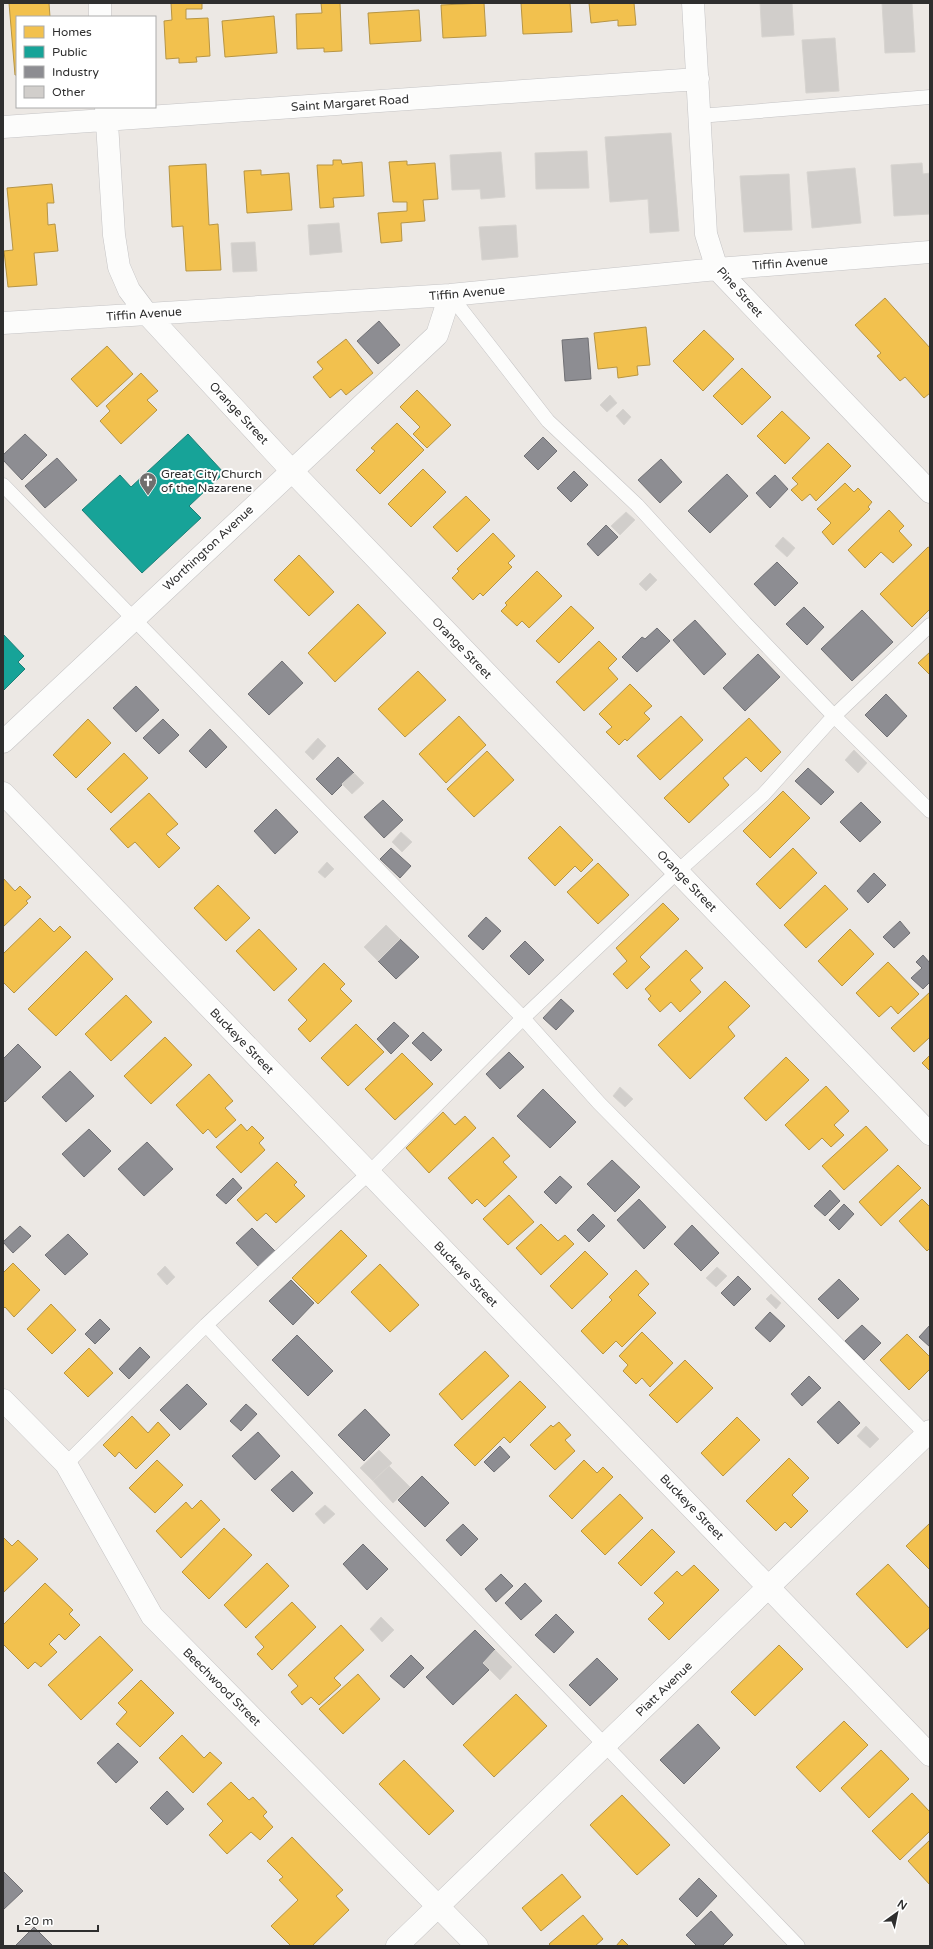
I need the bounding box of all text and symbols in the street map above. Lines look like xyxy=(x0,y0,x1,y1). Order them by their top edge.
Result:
legend xyxy=(16,16,156,108)
text: Homes xyxy=(52,25,92,39)
text: Public xyxy=(52,45,87,59)
text: Industry xyxy=(52,65,99,79)
text: Other xyxy=(52,85,85,99)
street label: Saint Margaret Road xyxy=(291,92,409,114)
street label: Tiffin Avenue xyxy=(752,253,829,273)
street label: Pine Street xyxy=(714,264,766,320)
street label: Tiffin Avenue xyxy=(429,283,506,303)
street label: Tiffin Avenue xyxy=(106,304,183,324)
street label: Orange Street xyxy=(207,379,272,447)
place label: Great City Church of the Nazarene xyxy=(161,467,262,495)
church icon: Great City Church of the Nazarene xyxy=(138,471,158,496)
street label: Worthington Avenue xyxy=(160,502,256,594)
street label: Orange Street xyxy=(429,614,495,682)
street label: Orange Street xyxy=(654,847,720,915)
street label: Buckeye Street xyxy=(207,1005,277,1077)
street label: Buckeye Street xyxy=(431,1238,501,1310)
street label: Buckeye Street xyxy=(657,1471,727,1543)
street label: Beechwood Street xyxy=(180,1645,264,1729)
street label: Piatt Avenue xyxy=(633,1659,695,1719)
north arrow xyxy=(877,1893,917,1933)
text: N xyxy=(895,1897,909,1913)
scale bar xyxy=(18,1907,98,1933)
text: 20 m xyxy=(24,1914,53,1928)

